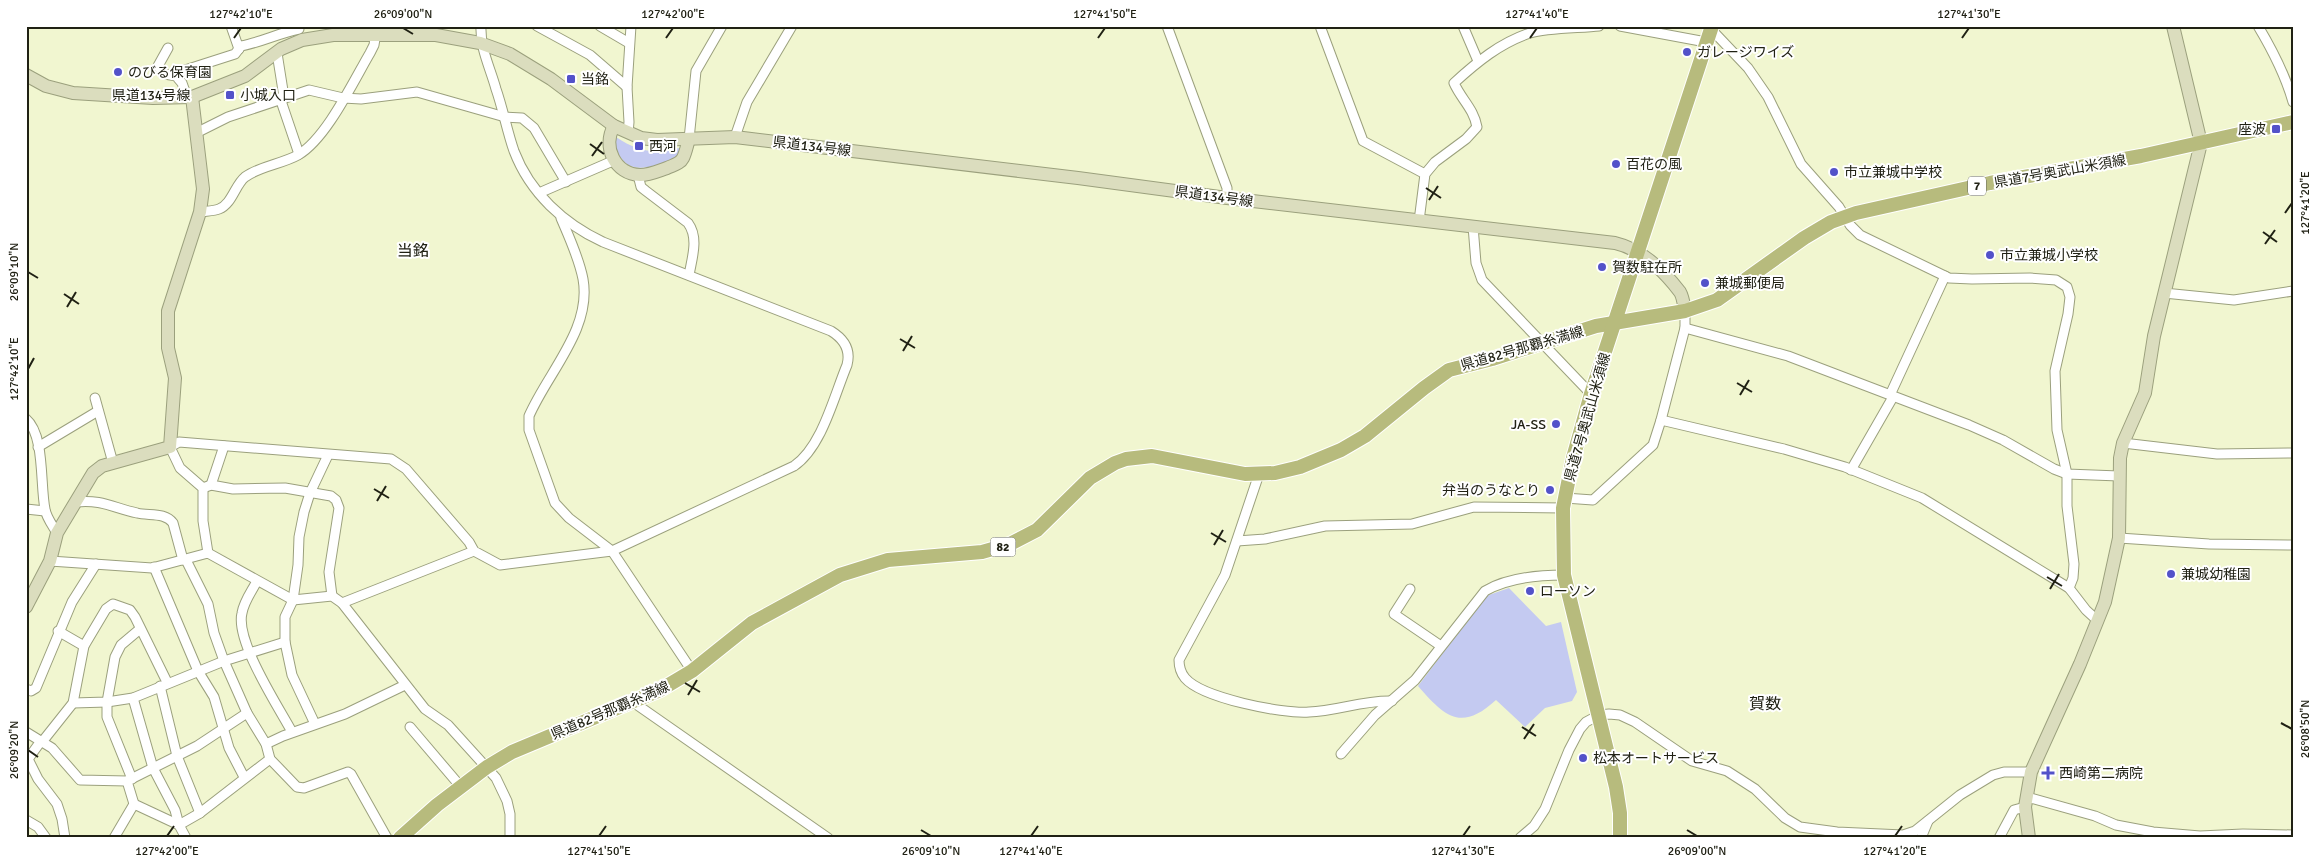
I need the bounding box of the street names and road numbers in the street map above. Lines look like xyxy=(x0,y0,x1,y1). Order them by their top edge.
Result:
street label: 県道134号線 xyxy=(112,87,190,104)
street label: 県道134号線 xyxy=(772,133,852,160)
street label: 県道7号奥武山米須線 xyxy=(1993,152,2127,191)
road number: 7 xyxy=(1968,177,1986,196)
street label: 県道134号線 xyxy=(1174,183,1254,210)
street label: 県道82号那覇糸満線 xyxy=(1459,323,1586,374)
street label: 県道7号奥武山米須線 xyxy=(1561,351,1614,484)
road number: 82 xyxy=(990,538,1016,556)
street label: 県道82号那覇糸満線 xyxy=(548,678,672,743)

